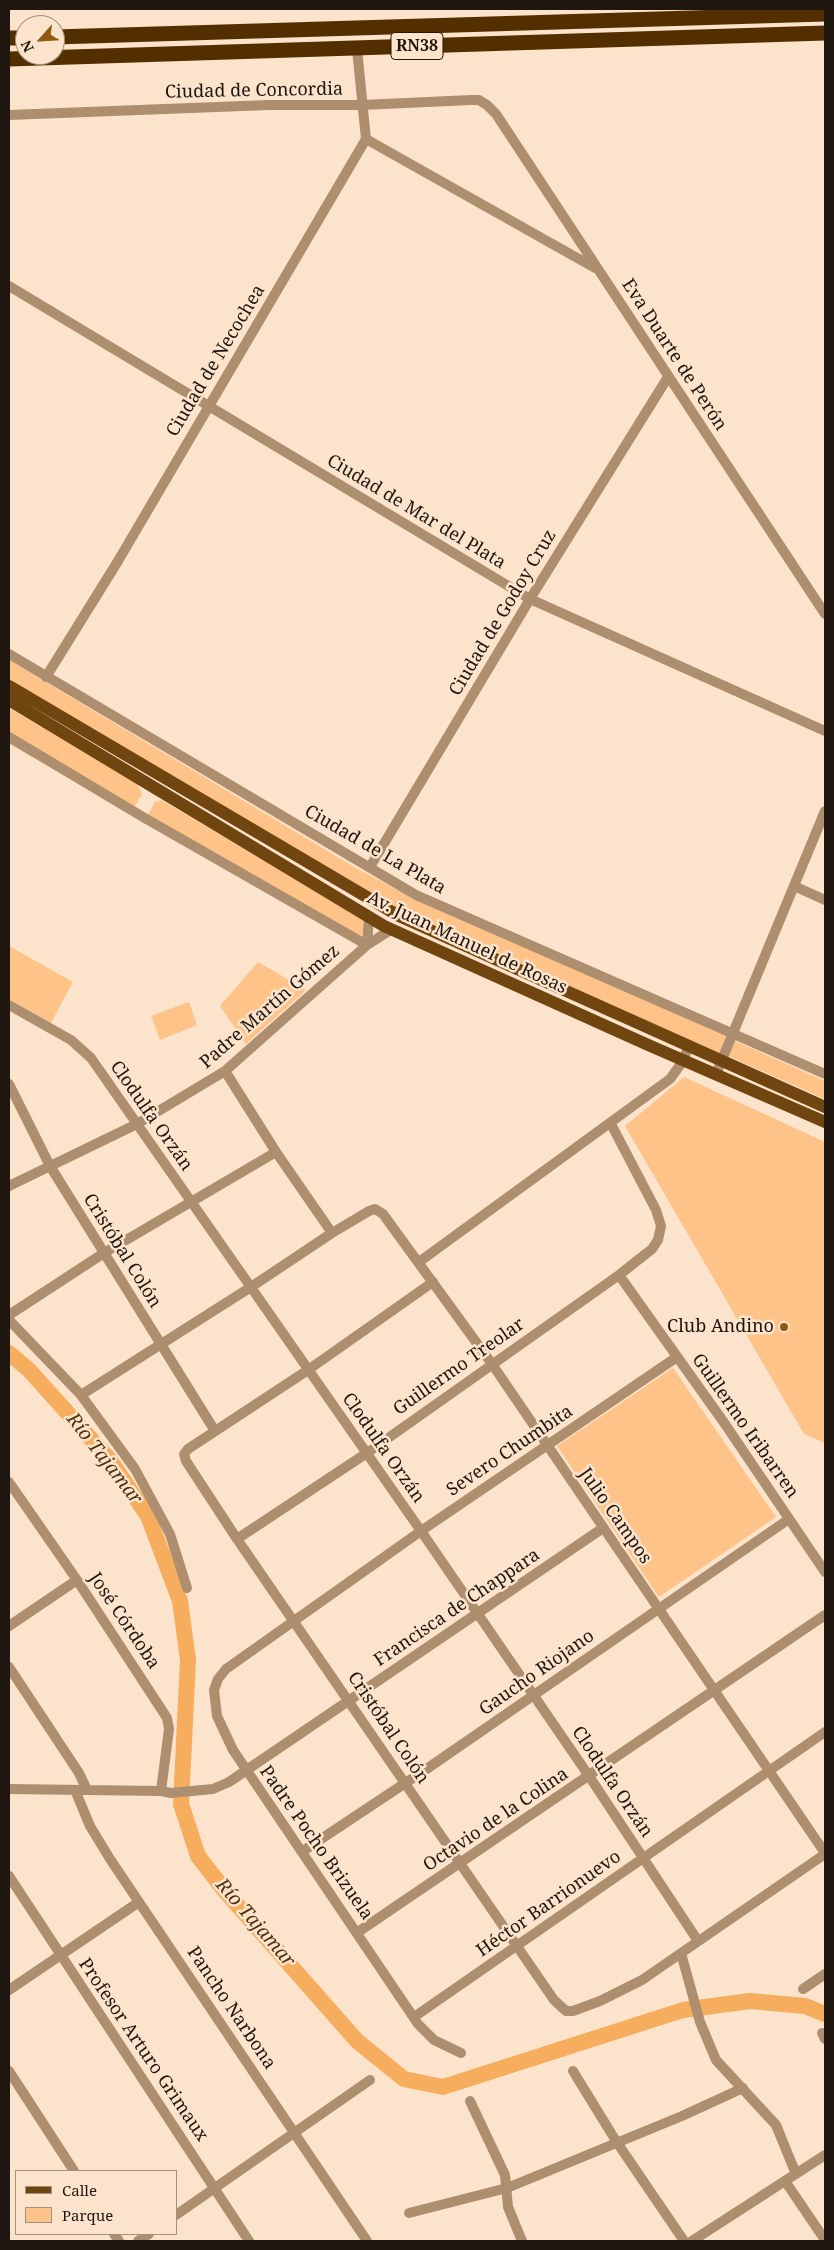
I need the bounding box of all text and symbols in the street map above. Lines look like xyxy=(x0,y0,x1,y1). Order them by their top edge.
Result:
north arrow xyxy=(15,15,65,65)
road number: RN38 xyxy=(391,32,443,59)
text: N xyxy=(16,37,38,55)
street label: Ciudad de Concordia xyxy=(165,79,343,103)
street label: Eva Duarte de Perón xyxy=(617,275,731,435)
street label: Ciudad de Necochea xyxy=(162,281,270,441)
street label: Ciudad de Mar del Plata xyxy=(323,450,509,574)
street label: Ciudad de Godoy Cruz xyxy=(445,526,561,700)
street label: Ciudad de La Plata xyxy=(300,801,450,899)
street label: Av. Juan Manuel de Rosas xyxy=(364,887,570,999)
street label: Padre Martín Gómez xyxy=(196,941,344,1073)
street label: Clodulfa Orzán xyxy=(105,1057,197,1175)
street label: Cristóbal Colón xyxy=(78,1190,166,1312)
street label: Guillermo Treolar xyxy=(389,1314,529,1420)
place label: Club Andino xyxy=(667,1316,774,1338)
marker: Club Andino xyxy=(778,1321,790,1333)
street label: Guillermo Iribarren xyxy=(687,1350,803,1502)
street label: Clodulfa Orzán xyxy=(337,1389,429,1507)
street label: Severo Chumbita xyxy=(443,1401,577,1501)
water label: Río Tajamar xyxy=(61,1409,147,1509)
street label: Julio Campos xyxy=(574,1464,656,1568)
street label: Francisca de Chappara xyxy=(370,1544,544,1672)
street label: José Córdoba xyxy=(84,1569,164,1673)
street label: Gaucho Riojano xyxy=(475,1625,599,1721)
street label: Cristóbal Colón xyxy=(343,1668,433,1788)
street label: Clodulfa Orzán xyxy=(567,1722,657,1842)
street label: Padre Pocho Brizuela xyxy=(255,1762,377,1924)
street label: Octavio de la Colina xyxy=(419,1763,573,1877)
street label: Héctor Barrionuevo xyxy=(473,1846,625,1962)
water label: Río Tajamar xyxy=(210,1874,300,1972)
street label: Pancho Narbona xyxy=(182,1942,280,2074)
street label: Profesor Arturo Grimaux xyxy=(74,1954,212,2146)
legend xyxy=(15,2170,178,2235)
text: Calle xyxy=(62,2180,97,2200)
text: Parque xyxy=(62,2205,113,2225)

